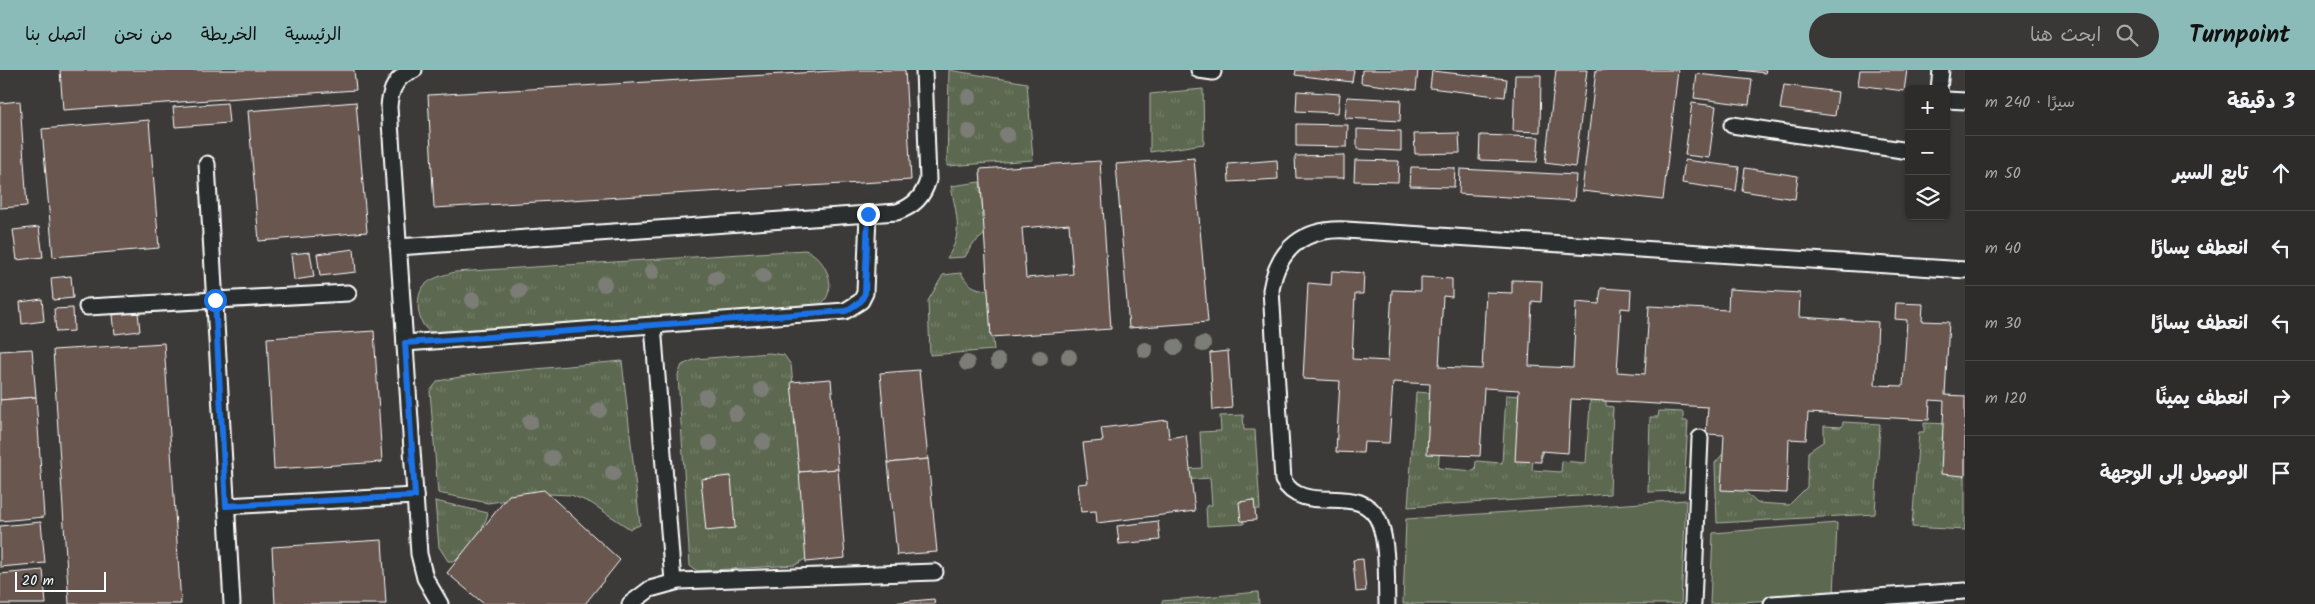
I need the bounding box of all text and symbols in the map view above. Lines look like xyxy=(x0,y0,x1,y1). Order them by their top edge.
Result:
search box xyxy=(1809,13,2159,58)
text: Turnpoint xyxy=(2189,16,2290,55)
text: اتصل بنا xyxy=(25,21,86,50)
text: من نحن xyxy=(114,21,173,50)
text: الخريطة xyxy=(201,21,257,50)
text: الرئيسية xyxy=(285,21,341,50)
text: ابحث هنا xyxy=(2030,21,2101,51)
icon: search xyxy=(2113,21,2141,49)
map controls xyxy=(1905,85,1950,220)
button: + xyxy=(1905,85,1950,130)
text: 3 دقيقة xyxy=(2227,86,2295,119)
text: سيرًا · 240 m xyxy=(1985,90,2075,115)
button: − xyxy=(1905,130,1950,175)
text: تابع السير xyxy=(2173,159,2248,189)
icon: ahead xyxy=(2267,159,2295,187)
text: 50 m xyxy=(1985,161,2021,186)
button: layers xyxy=(1905,175,1950,220)
route end xyxy=(857,203,880,226)
text: انعطف يسارًا xyxy=(2151,234,2248,264)
icon: left xyxy=(2267,234,2295,262)
text: 40 m xyxy=(1985,236,2021,261)
route start xyxy=(204,289,227,312)
text: انعطف يسارًا xyxy=(2151,309,2248,339)
icon: left xyxy=(2267,309,2295,337)
text: 30 m xyxy=(1985,311,2021,336)
text: انعطف يمينًا xyxy=(2156,384,2248,414)
icon: right xyxy=(2267,384,2295,412)
text: 120 m xyxy=(1985,386,2027,411)
text: الوصول إلى الوجهة xyxy=(2100,459,2248,489)
icon: arrive xyxy=(2267,459,2295,487)
scale bar xyxy=(15,569,106,592)
text: 20 m xyxy=(22,570,54,592)

